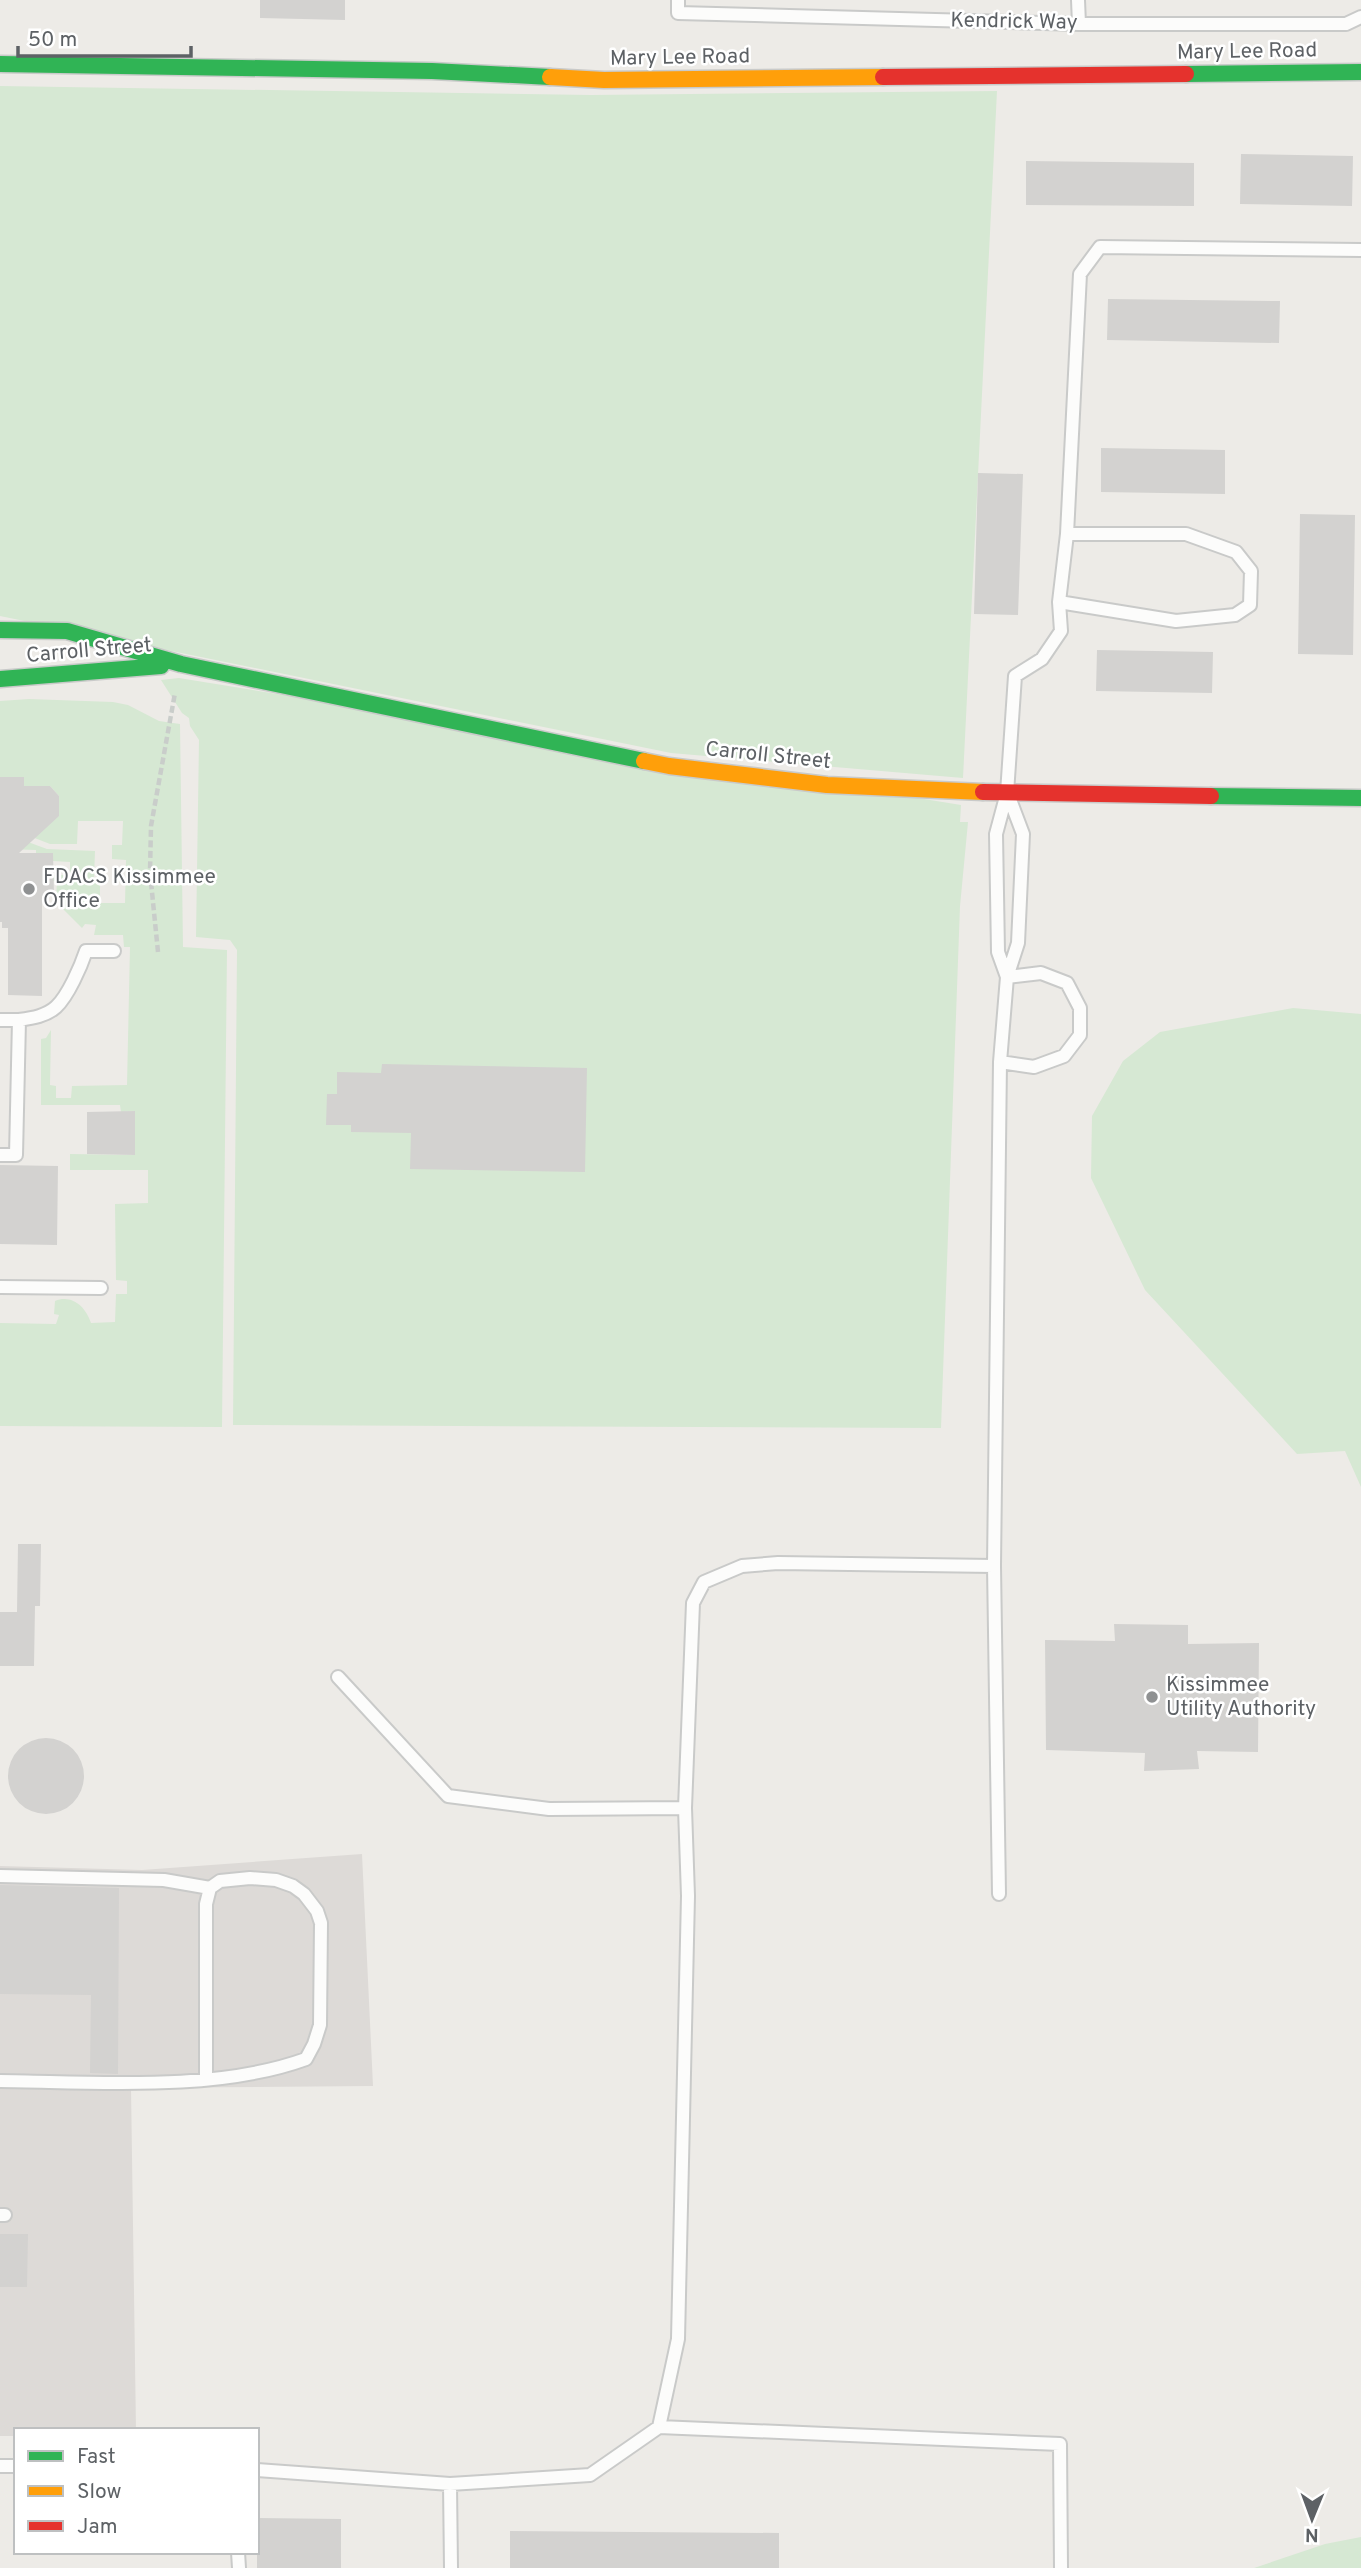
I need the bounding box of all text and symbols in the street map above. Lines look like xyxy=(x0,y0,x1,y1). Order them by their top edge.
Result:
street label: Kendrick Way xyxy=(950,7,1078,37)
scale bar xyxy=(18,14,191,58)
text: 50 m xyxy=(28,27,77,54)
street label: Mary Lee Road xyxy=(1177,37,1317,67)
street label: Mary Lee Road xyxy=(610,43,750,73)
street label: Carroll Street xyxy=(25,632,153,670)
street label: Carroll Street xyxy=(704,736,832,776)
place label: FDACS Kissimmee Office xyxy=(43,864,216,915)
marker: FDACS Kissimmee Office xyxy=(21,881,37,897)
place label: Kissimmee Utility Authority xyxy=(1166,1672,1316,1723)
marker: Kissimmee Utility Authority xyxy=(1144,1689,1160,1705)
legend xyxy=(14,2428,259,2554)
text: Fast xyxy=(77,2444,116,2471)
text: Slow xyxy=(77,2479,122,2506)
north arrow xyxy=(1277,2484,1347,2554)
text: Jam xyxy=(77,2514,118,2541)
text: N xyxy=(1305,2522,1319,2546)

